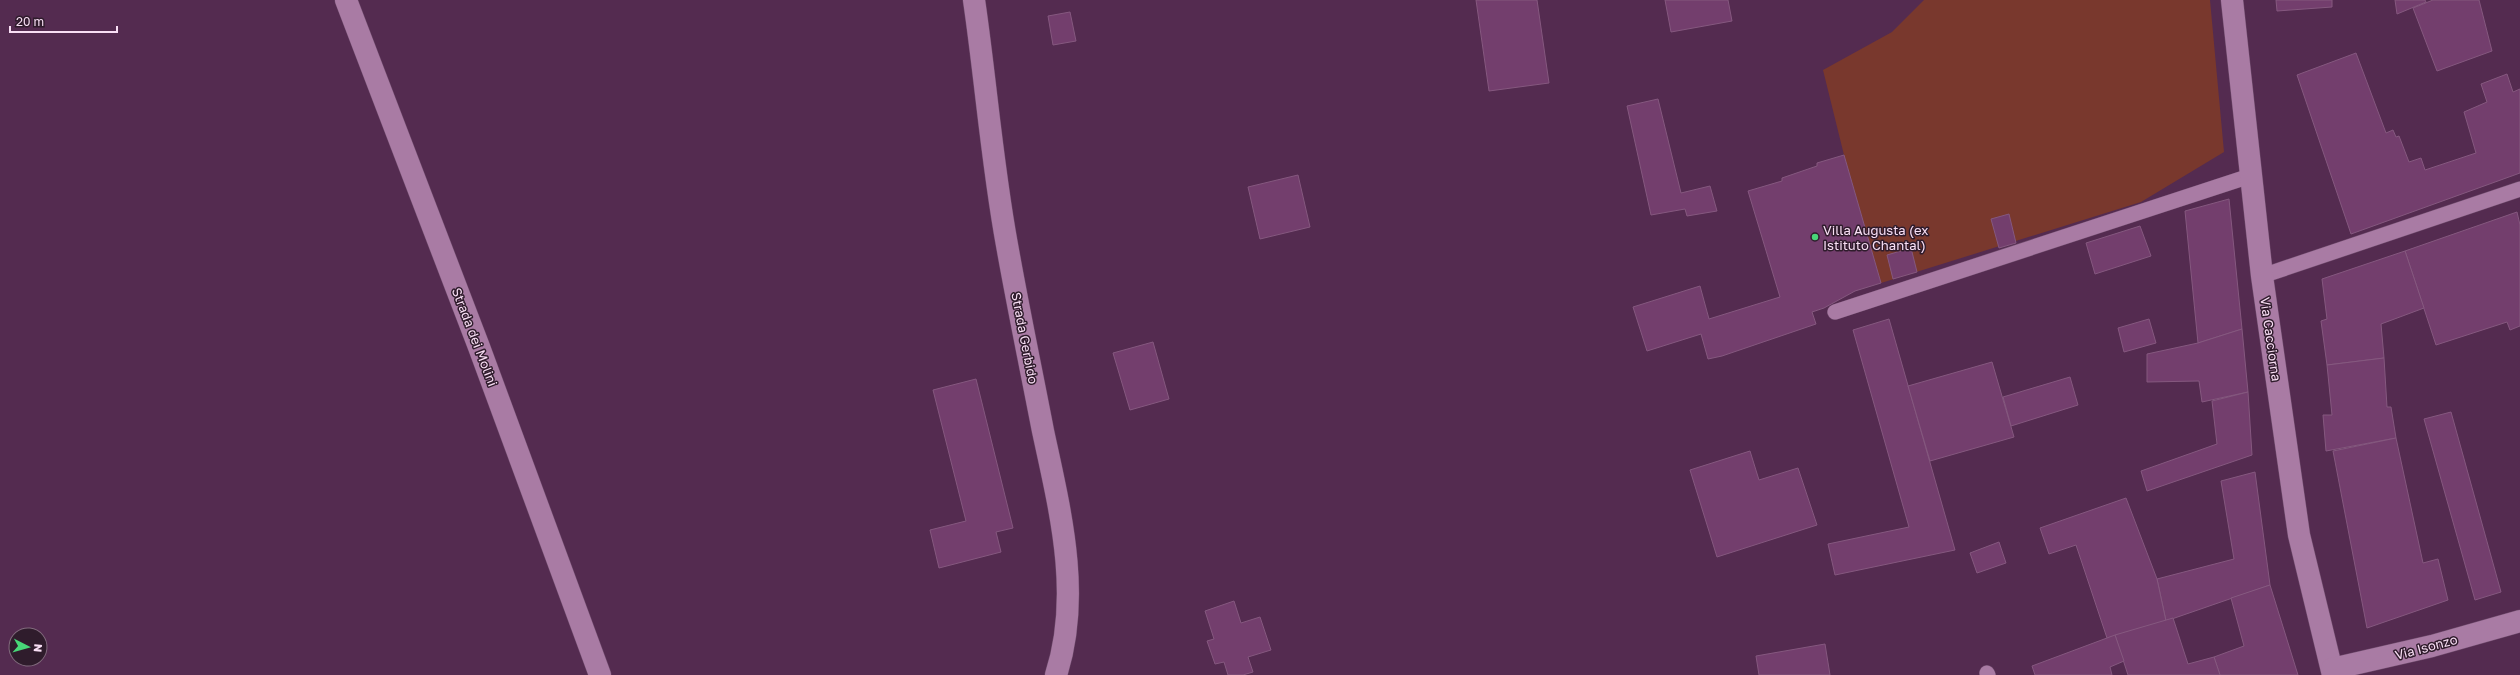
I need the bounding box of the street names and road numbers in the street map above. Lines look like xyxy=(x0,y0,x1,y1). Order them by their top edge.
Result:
street label: Strada dei Molini xyxy=(449,285,501,389)
street label: Strada Gerbido xyxy=(1008,291,1042,385)
street label: Via Cacciorna xyxy=(2257,296,2285,382)
street label: Via Isonzo xyxy=(2393,631,2459,663)

